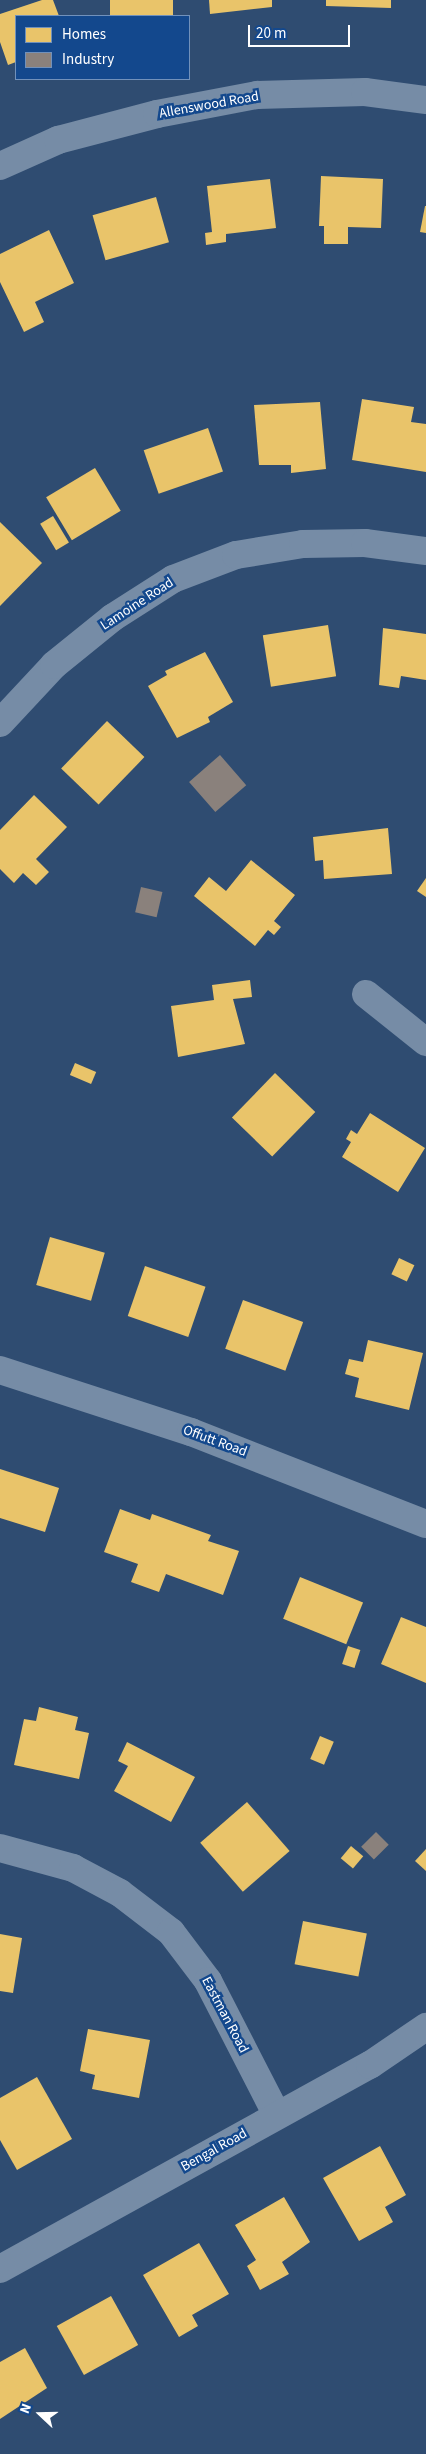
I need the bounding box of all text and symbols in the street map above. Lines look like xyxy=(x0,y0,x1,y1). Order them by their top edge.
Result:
legend xyxy=(15,15,190,80)
scale bar xyxy=(251,15,354,47)
text: 20 m xyxy=(256,23,286,44)
text: Homes xyxy=(62,24,106,45)
text: Industry xyxy=(62,49,114,70)
street label: Allenswood Road xyxy=(158,88,260,122)
street label: Lamoine Road xyxy=(97,574,177,634)
street label: Offutt Road xyxy=(181,1422,249,1460)
street label: Eastman Road xyxy=(198,1974,252,2056)
street label: Bengal Road xyxy=(178,2125,250,2175)
north arrow xyxy=(15,2389,65,2439)
text: N xyxy=(15,2401,37,2417)

